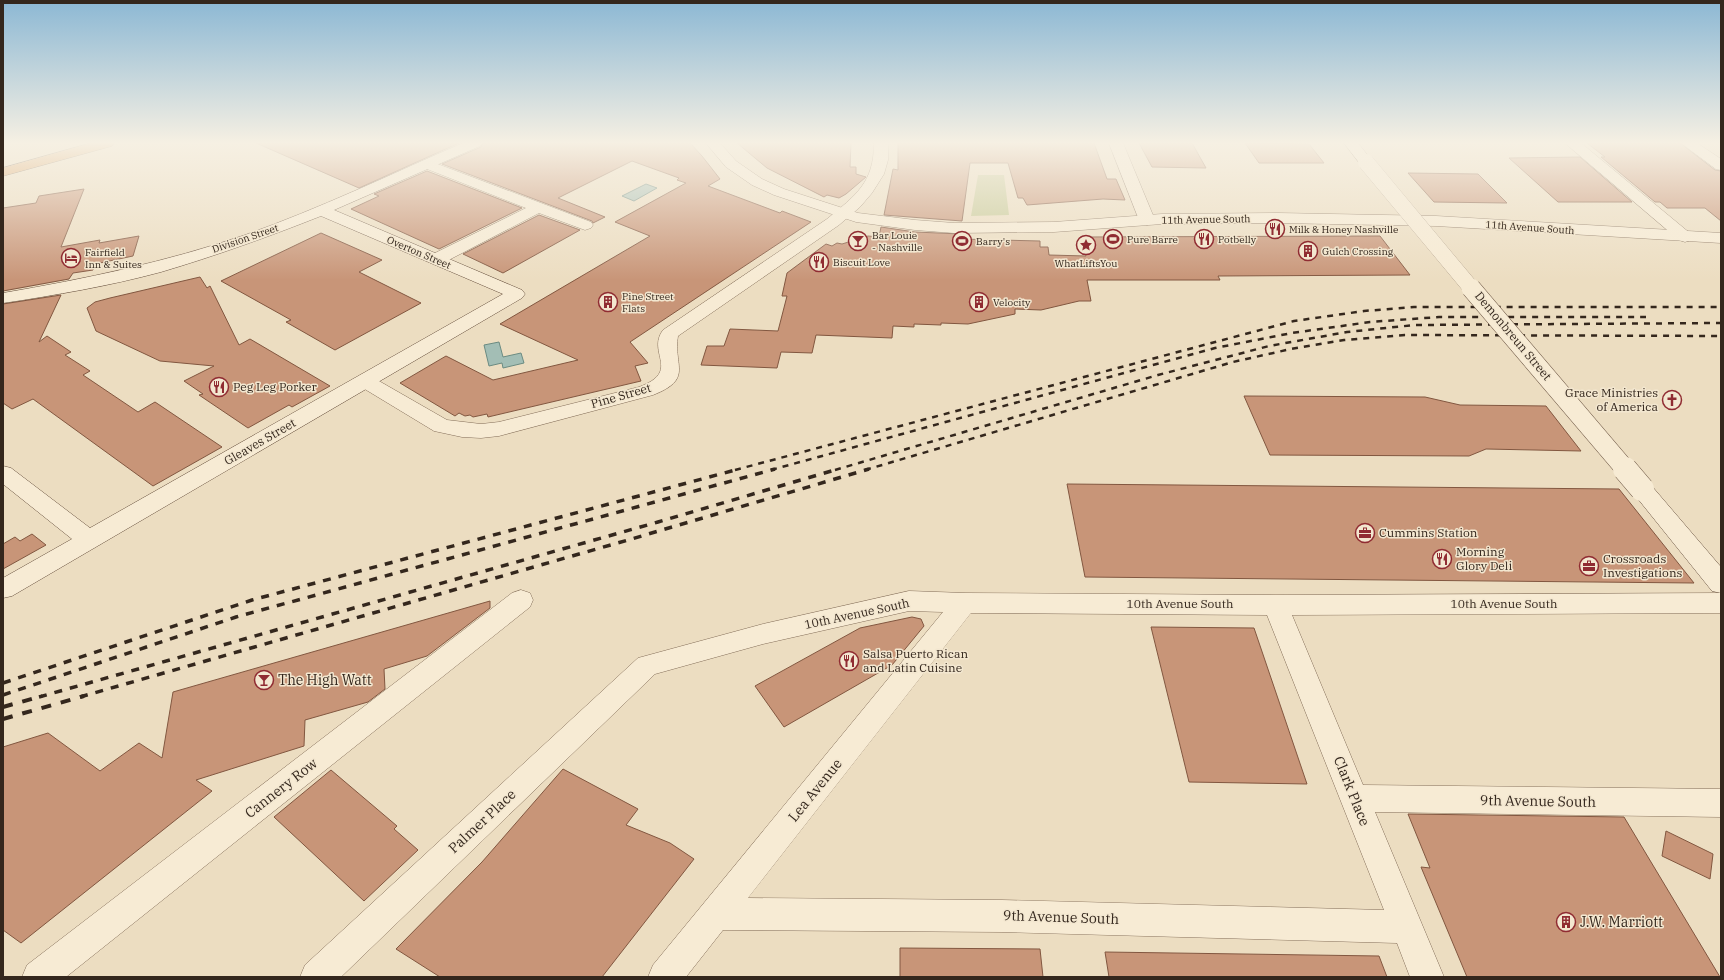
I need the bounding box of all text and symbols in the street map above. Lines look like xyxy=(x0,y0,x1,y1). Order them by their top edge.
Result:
street label: 11th Avenue South xyxy=(1161,212,1251,227)
restaurant icon: Milk & Honey Nashville xyxy=(1264,218,1286,240)
street label: 11th Avenue South xyxy=(1485,218,1575,237)
street label: Division Street xyxy=(210,221,280,256)
place label: Milk & Honey Nashville xyxy=(1289,223,1398,236)
sports icon: Pure Barre xyxy=(1102,228,1124,250)
restaurant icon: Potbelly xyxy=(1193,228,1215,250)
place label: Bar Louie - Nashville xyxy=(872,229,922,254)
bar icon: Bar Louie - Nashville xyxy=(847,230,869,252)
sports icon: Barry's xyxy=(951,230,973,252)
street label: Overton Street xyxy=(385,233,453,272)
place label: Pure Barre xyxy=(1127,233,1178,246)
place label: Potbelly xyxy=(1218,233,1257,246)
place icon: WhatLiftsYou xyxy=(1075,234,1097,256)
place label: Barry's xyxy=(976,235,1010,248)
building icon: Gulch Crossing xyxy=(1297,240,1319,262)
place label: Gulch Crossing xyxy=(1322,245,1394,258)
place label: Fairfield Inn & Suites xyxy=(85,246,142,271)
hotel icon: Fairfield Inn & Suites xyxy=(60,247,82,269)
restaurant icon: Biscuit Love xyxy=(808,251,830,273)
place label: Biscuit Love xyxy=(833,256,890,269)
place label: WhatLiftsYou xyxy=(1055,257,1117,270)
street label: Demonbreun Street xyxy=(1472,288,1555,383)
place label: Pine Street Flats xyxy=(622,290,674,315)
building icon: Pine Street Flats xyxy=(597,291,619,313)
building icon: Velocity xyxy=(968,291,990,313)
place label: Velocity xyxy=(993,296,1031,309)
restaurant icon: Peg Leg Porker xyxy=(208,376,230,398)
place label: Peg Leg Porker xyxy=(233,379,317,394)
street label: Pine Street xyxy=(589,380,653,411)
place label: Grace Ministries of America xyxy=(1565,385,1658,414)
church icon: Grace Ministries of America xyxy=(1661,389,1683,411)
street label: Gleaves Street xyxy=(221,415,298,468)
office icon: Cummins Station xyxy=(1354,522,1376,544)
place label: Cummins Station xyxy=(1379,525,1478,540)
place label: Morning Glory Deli xyxy=(1456,544,1512,573)
restaurant icon: Morning Glory Deli xyxy=(1431,548,1453,570)
place label: Crossroads Investigations xyxy=(1603,551,1683,580)
office icon: Crossroads Investigations xyxy=(1578,555,1600,577)
street label: 10th Avenue South xyxy=(803,595,911,632)
street label: 10th Avenue South xyxy=(1127,596,1234,611)
street label: 10th Avenue South xyxy=(1451,596,1558,611)
place label: Salsa Puerto Rican and Latin Cuisine xyxy=(863,646,969,675)
restaurant icon: Salsa Puerto Rican and Latin Cuisine xyxy=(838,650,860,672)
bar icon: The High Watt xyxy=(253,669,275,691)
place label: The High Watt xyxy=(278,671,372,689)
street label: Clark Place xyxy=(1330,753,1374,829)
street label: Cannery Row xyxy=(241,754,321,822)
street label: Lea Avenue xyxy=(784,755,846,825)
street label: Palmer Place xyxy=(444,785,520,857)
street label: 9th Avenue South xyxy=(1480,791,1597,811)
street label: 9th Avenue South xyxy=(1003,906,1120,928)
building icon: J.W. Marriott xyxy=(1555,911,1577,933)
place label: J.W. Marriott xyxy=(1580,913,1663,931)

